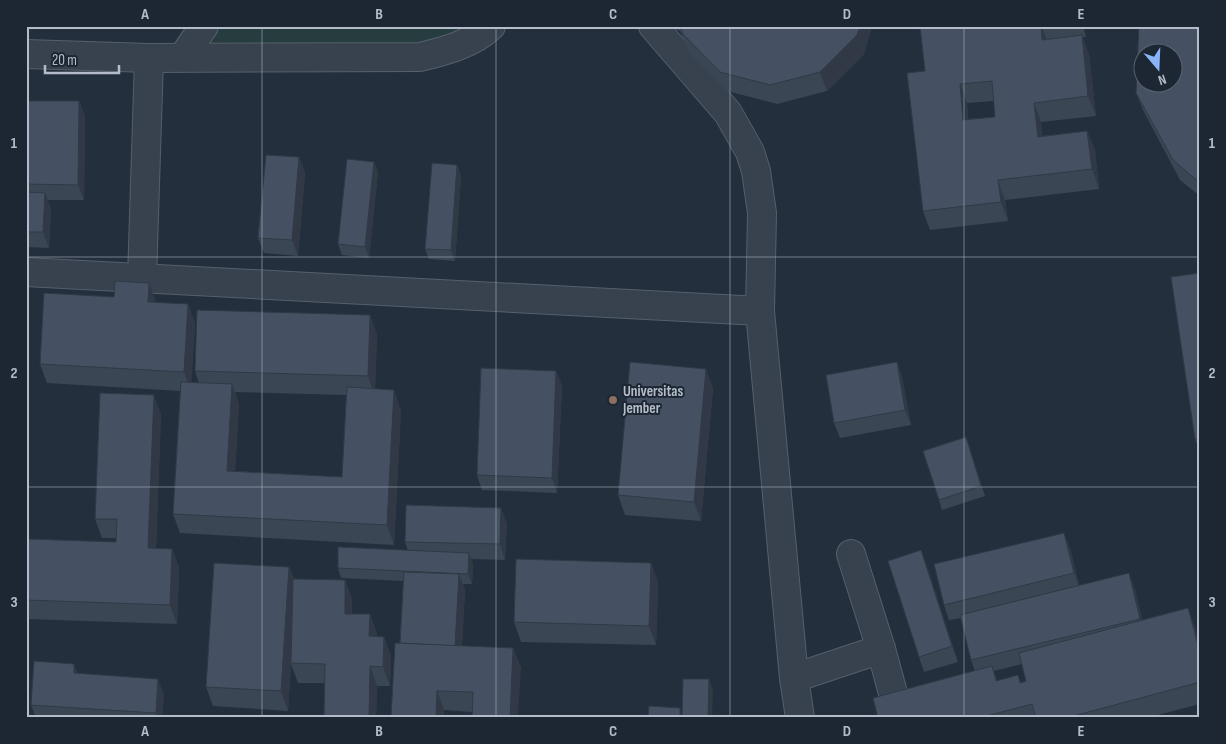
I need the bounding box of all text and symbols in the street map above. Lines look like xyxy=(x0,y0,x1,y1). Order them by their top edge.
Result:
text: A xyxy=(140,5,149,24)
text: B xyxy=(375,5,383,24)
text: C xyxy=(609,5,617,24)
text: D xyxy=(843,5,851,24)
text: E xyxy=(1078,5,1085,24)
scale bar xyxy=(45,42,119,74)
north arrow xyxy=(1134,42,1184,92)
text: 20 m xyxy=(52,51,77,70)
text: N xyxy=(1156,71,1168,89)
text: 1 xyxy=(11,134,18,153)
text: 1 xyxy=(1209,134,1216,153)
text: 2 xyxy=(10,364,18,383)
text: 2 xyxy=(1208,364,1216,383)
place label: Universitas Jember xyxy=(622,382,683,418)
marker: Universitas Jember xyxy=(607,394,619,406)
text: 3 xyxy=(10,593,18,612)
text: 3 xyxy=(1208,593,1216,612)
text: A xyxy=(140,722,149,741)
text: B xyxy=(375,722,383,741)
text: C xyxy=(609,722,617,741)
text: D xyxy=(843,722,851,741)
text: E xyxy=(1078,722,1085,741)

